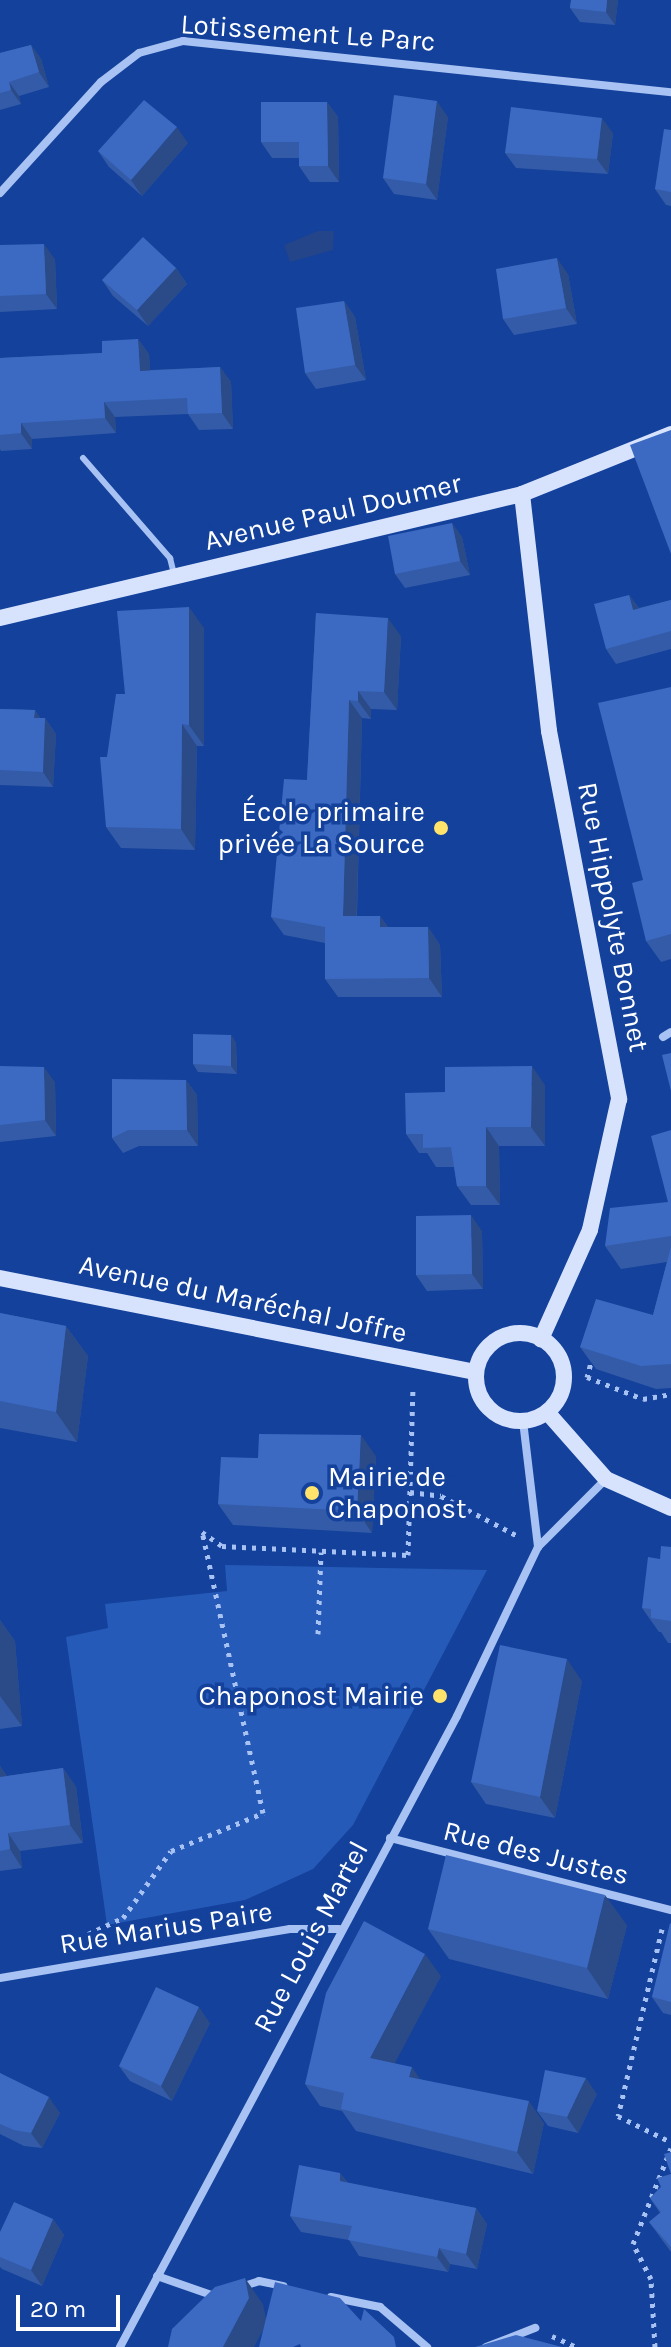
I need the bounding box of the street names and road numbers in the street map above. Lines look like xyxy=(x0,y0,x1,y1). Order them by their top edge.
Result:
street label: Lotissement Le Parc xyxy=(179,7,437,59)
street label: Avenue Paul Doumer xyxy=(201,466,465,558)
street label: Rue Hippolyte Bonnet xyxy=(570,779,656,1055)
street label: Avenue du Maréchal Joffre xyxy=(76,1248,410,1350)
street label: Rue des Justes xyxy=(440,1814,632,1892)
street label: Rue Louis Martel xyxy=(246,1835,376,2039)
street label: Rue Marius Paire xyxy=(57,1895,275,1961)

